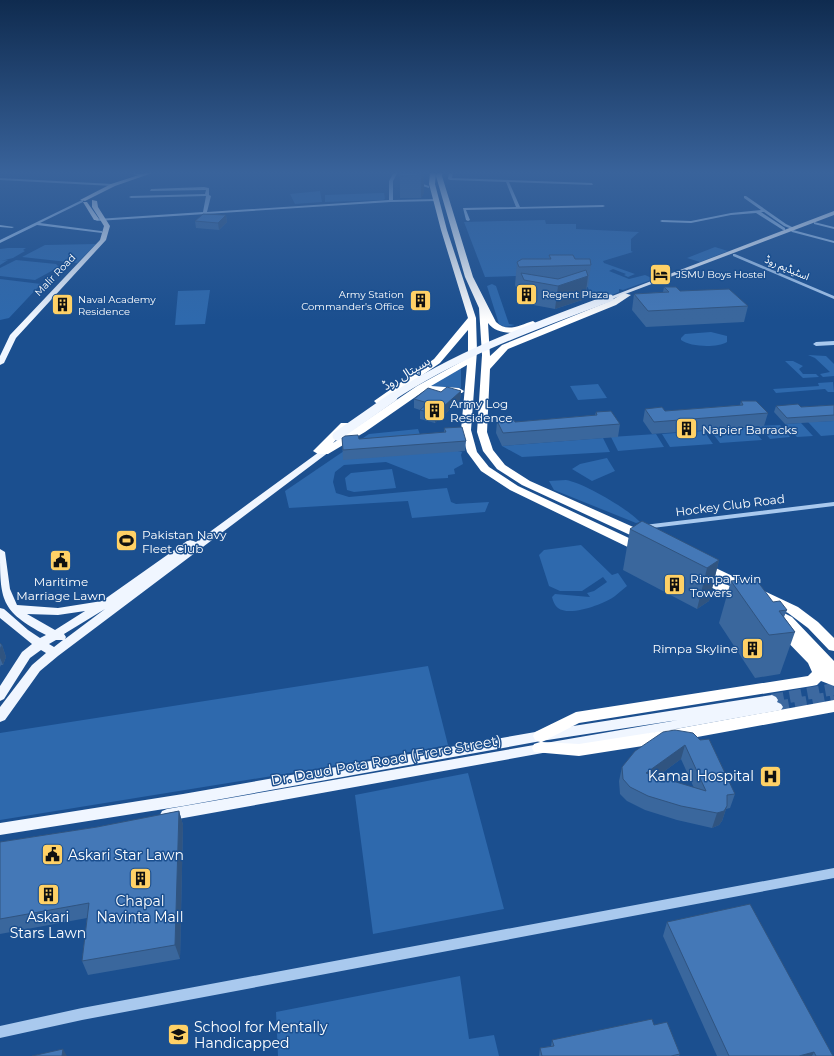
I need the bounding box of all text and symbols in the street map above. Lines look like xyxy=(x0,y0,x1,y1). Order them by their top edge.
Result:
street label: Malir Road xyxy=(32,251,78,299)
street label: اسٹیڈیم روڈ xyxy=(762,253,811,284)
hotel icon: JSMU Boys Hostel xyxy=(648,261,674,287)
place label: JSMU Boys Hostel xyxy=(675,268,766,281)
building icon: Regent Plaza xyxy=(514,281,540,307)
building icon: Army Station Commander's Office xyxy=(407,287,433,313)
place label: Army Station Commander's Office xyxy=(301,288,404,313)
place label: Regent Plaza xyxy=(542,288,608,301)
building icon: Naval Academy Residence xyxy=(50,292,76,318)
place label: Naval Academy Residence xyxy=(78,293,156,318)
street label: ہسپتال روڈ xyxy=(379,353,433,394)
place label: Army Log Residence xyxy=(450,396,512,425)
building icon: Army Log Residence xyxy=(422,397,448,423)
building icon: Napier Barracks xyxy=(673,416,699,442)
place label: Napier Barracks xyxy=(702,422,797,437)
street label: Hockey Club Road xyxy=(674,491,786,519)
place label: Pakistan Navy Fleet Club xyxy=(142,527,227,556)
sports icon: Pakistan Navy Fleet Club xyxy=(113,528,139,554)
public building icon: Maritime Marriage Lawn xyxy=(48,547,74,573)
place label: Rimpa Twin Towers xyxy=(690,571,761,600)
building icon: Rimpa Twin Towers xyxy=(662,572,688,598)
place label: Maritime Marriage Lawn xyxy=(16,574,106,603)
building icon: Rimpa Skyline xyxy=(740,635,766,661)
place label: Rimpa Skyline xyxy=(652,641,738,656)
street label: Dr. Daud Pota Road (Frere Street) xyxy=(269,731,503,789)
hospital icon: Kamal Hospital xyxy=(757,763,783,789)
place label: Kamal Hospital xyxy=(648,767,754,785)
public building icon: Askari Star Lawn xyxy=(40,842,66,868)
place label: Askari Star Lawn xyxy=(68,846,184,864)
building icon: Chapal Navinta Mall xyxy=(127,866,153,892)
building icon: Askari Stars Lawn xyxy=(35,882,61,908)
place label: Chapal Navinta Mall xyxy=(97,892,183,926)
place label: Askari Stars Lawn xyxy=(10,908,86,942)
place label: School for Mentally Handicapped xyxy=(194,1018,328,1052)
school or university icon: School for Mentally Handicapped xyxy=(166,1022,192,1048)

